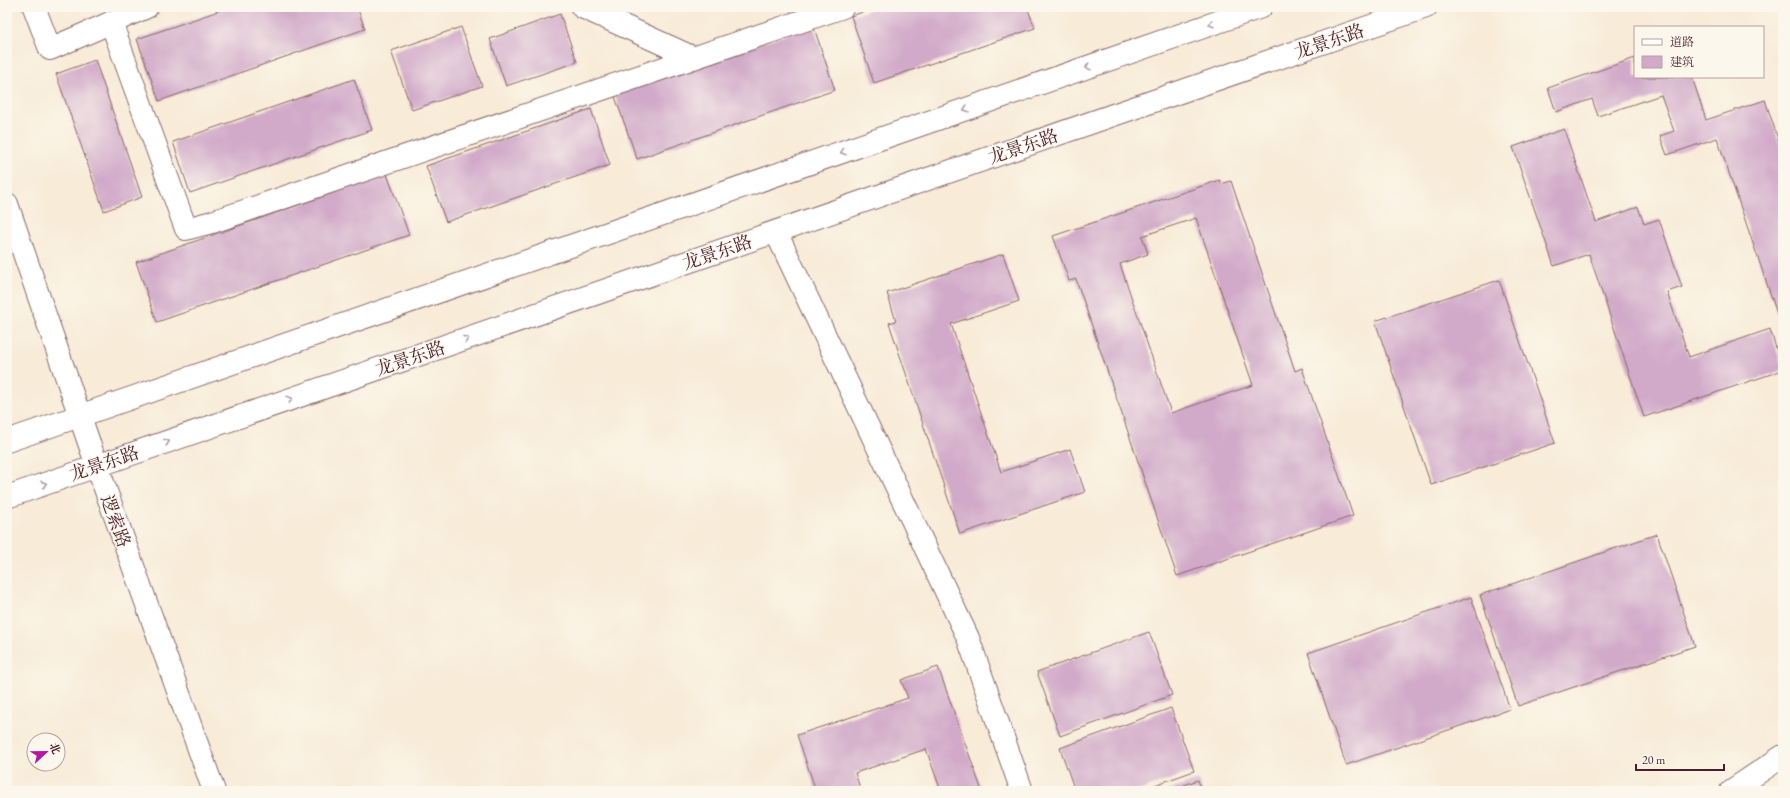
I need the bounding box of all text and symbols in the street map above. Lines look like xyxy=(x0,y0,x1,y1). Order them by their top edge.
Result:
street label: 龙景东路 xyxy=(1291,18,1367,64)
one-way arrow xyxy=(1208,20,1215,28)
legend xyxy=(1634,26,1764,78)
text: 道路 xyxy=(1670,34,1694,50)
text: 建筑 xyxy=(1670,54,1694,70)
one-way arrow xyxy=(1085,62,1092,71)
one-way arrow xyxy=(962,105,969,113)
street label: 龙景东路 xyxy=(985,123,1061,169)
one-way arrow xyxy=(839,147,846,156)
street label: 龙景东路 xyxy=(679,229,755,275)
street label: 龙景东路 xyxy=(372,335,448,381)
one-way arrow xyxy=(462,335,469,343)
one-way arrow xyxy=(286,396,293,404)
one-way arrow xyxy=(163,438,170,446)
street label: 龙景东路 xyxy=(66,440,142,486)
one-way arrow xyxy=(40,480,47,489)
street label: 逻索路 xyxy=(96,492,136,550)
north arrow xyxy=(26,732,66,772)
text: 北 xyxy=(47,741,64,756)
scale bar xyxy=(1636,746,1724,772)
text: 20 m xyxy=(1642,752,1666,768)

